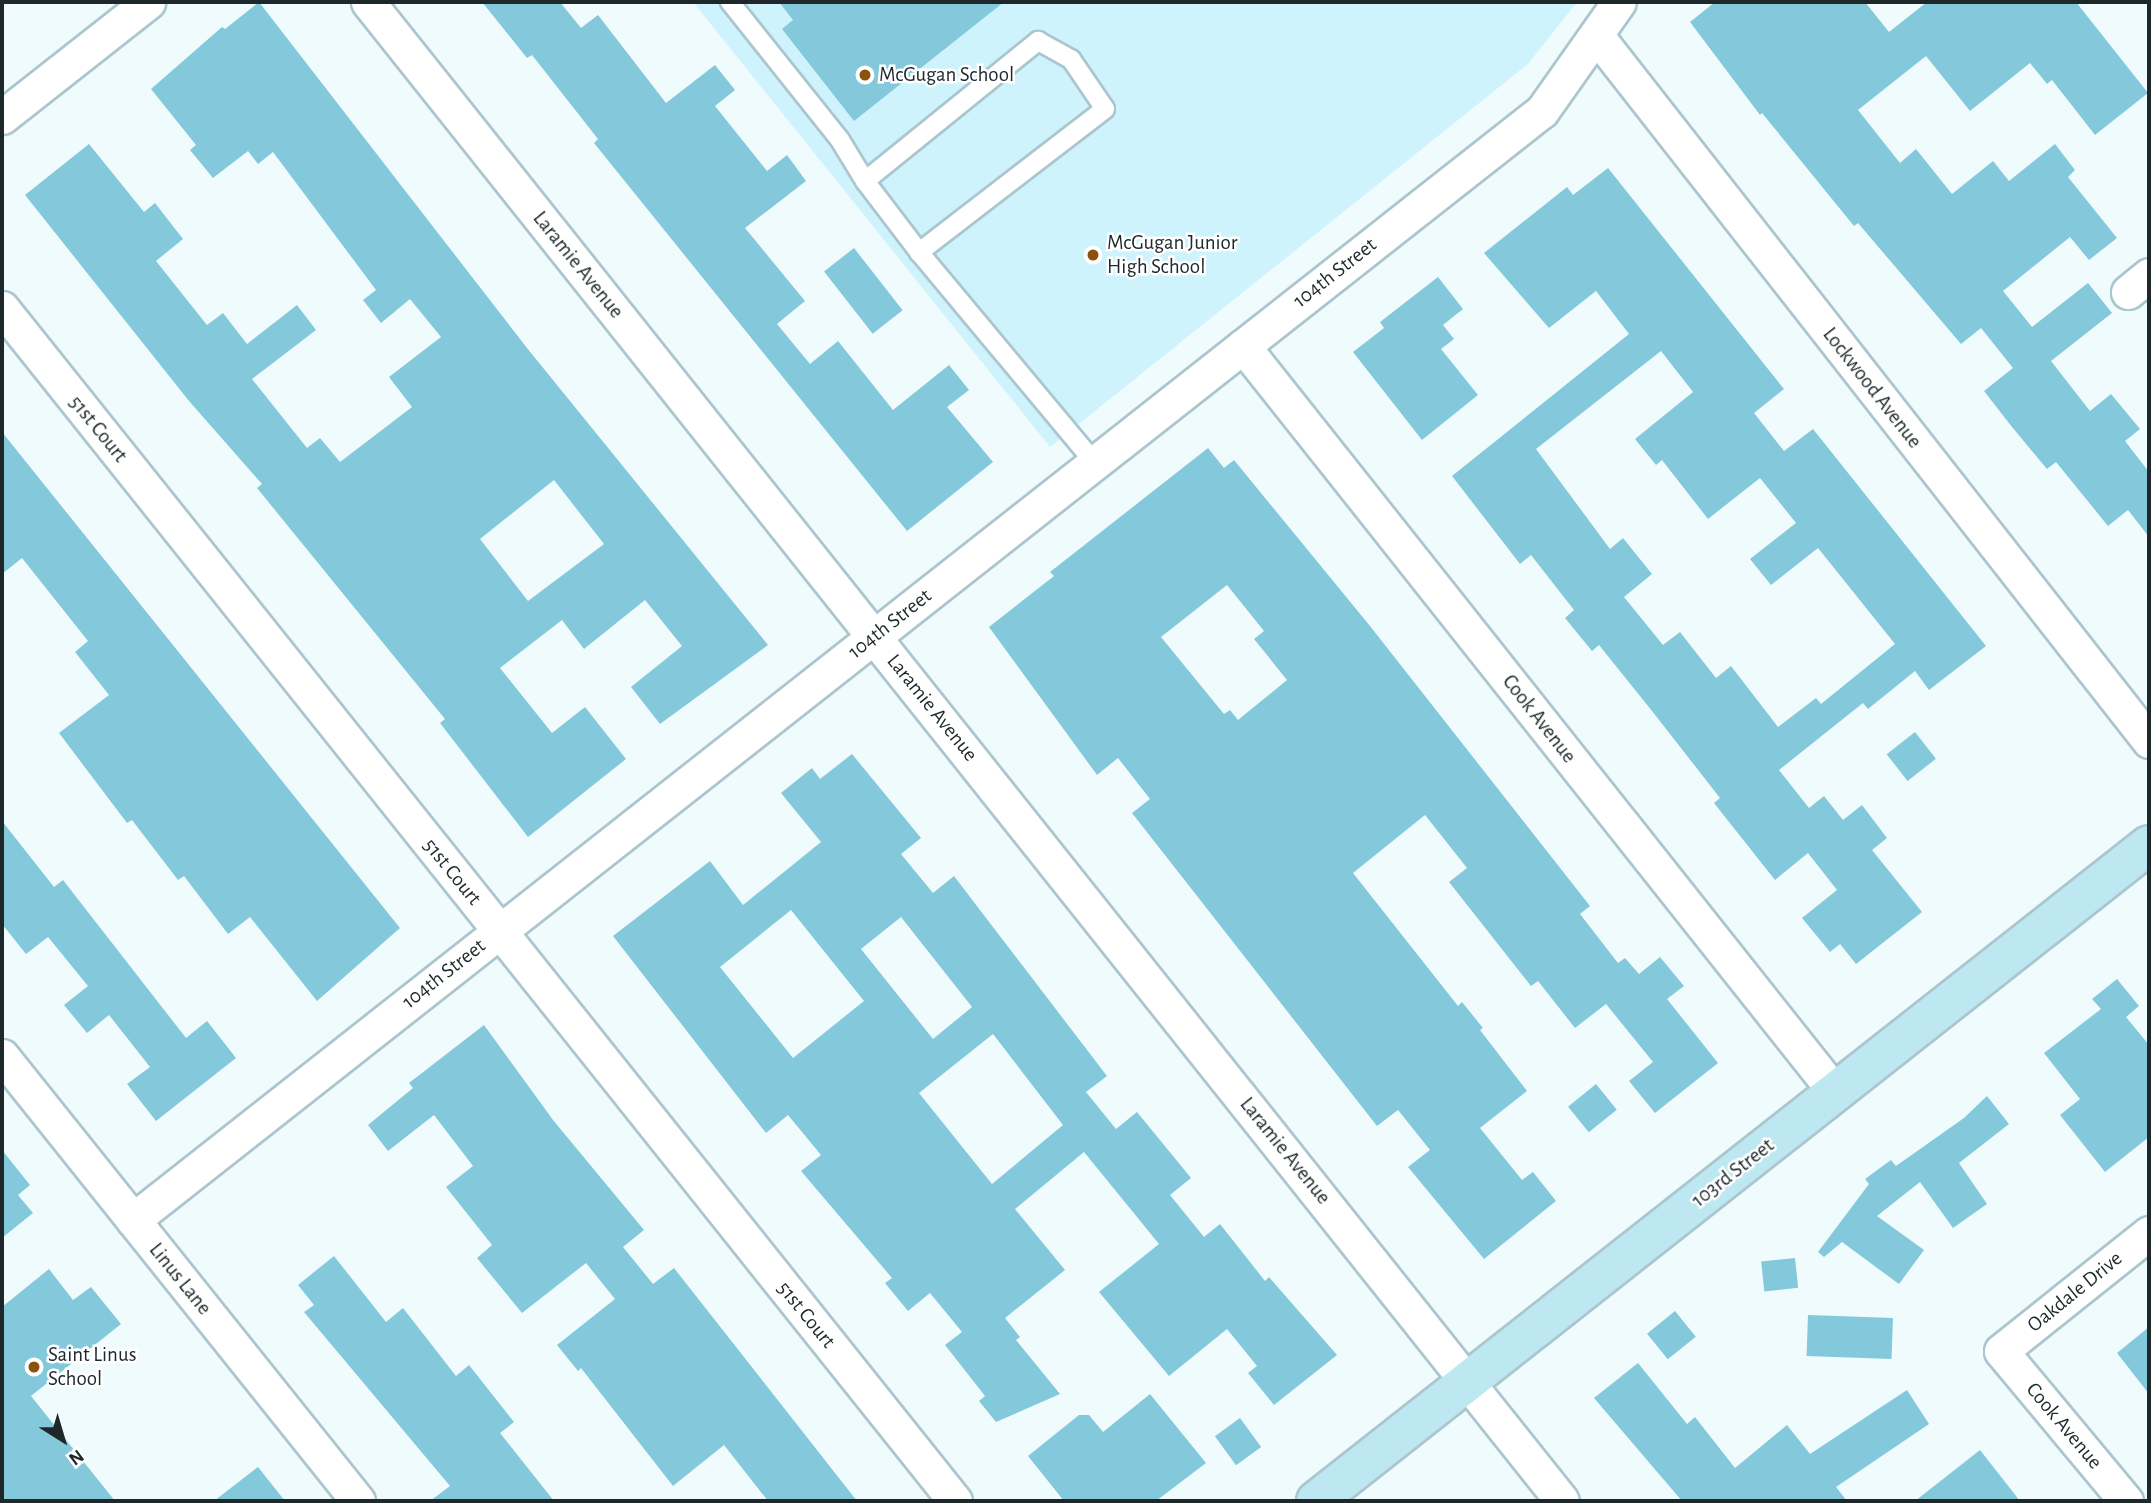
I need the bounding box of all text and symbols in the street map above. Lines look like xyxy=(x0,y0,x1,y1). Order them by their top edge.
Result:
place label: McGugan School xyxy=(879,62,1014,88)
marker: McGugan School xyxy=(857,67,873,83)
street label: Laramie Avenue xyxy=(527,206,629,324)
place label: McGugan Junior High School xyxy=(1107,230,1237,280)
street label: 104th Street xyxy=(1288,233,1382,313)
marker: McGugan Junior High School xyxy=(1085,247,1101,263)
street label: Lockwood Avenue xyxy=(1817,323,1927,453)
street label: 51st Court xyxy=(63,390,133,468)
street label: 104th Street xyxy=(843,584,937,664)
street label: Laramie Avenue xyxy=(881,649,983,767)
street label: Cook Avenue xyxy=(1497,670,1581,768)
street label: 51st Court xyxy=(417,833,487,911)
street label: 104th Street xyxy=(397,934,491,1014)
street label: Laramie Avenue xyxy=(1234,1092,1336,1210)
street label: 103rd Street xyxy=(1687,1133,1779,1213)
street label: Linus Lane xyxy=(143,1238,217,1320)
street label: Oakdale Drive xyxy=(2022,1246,2128,1338)
street label: 51st Court xyxy=(771,1276,841,1354)
place label: Saint Linus School xyxy=(48,1342,136,1392)
marker: Saint Linus School xyxy=(26,1359,42,1375)
street label: Cook Avenue xyxy=(2020,1378,2108,1474)
north arrow xyxy=(28,1405,98,1475)
text: N xyxy=(65,1446,87,1469)

